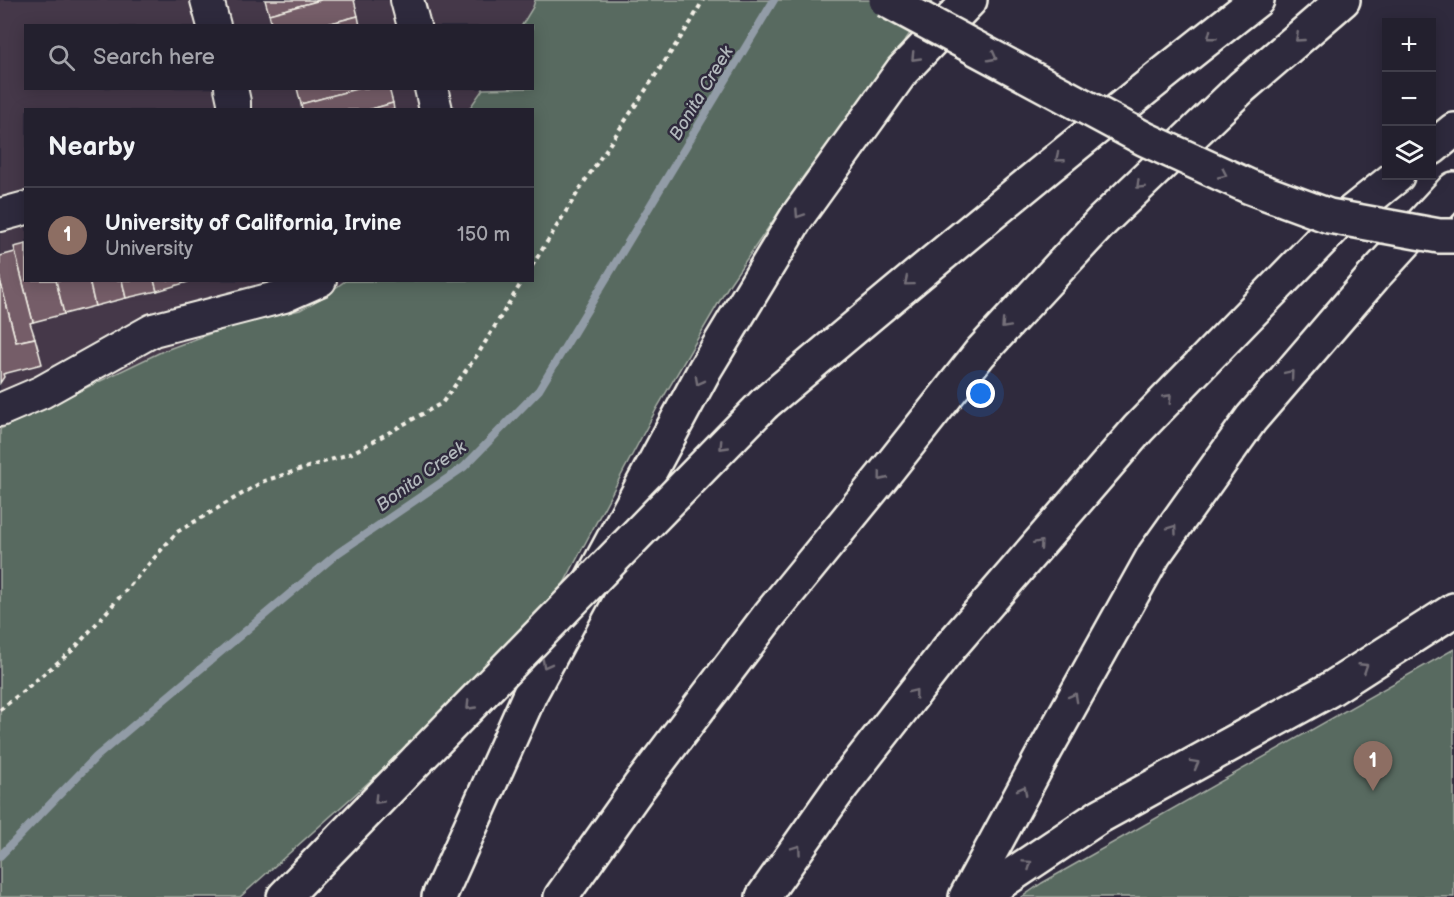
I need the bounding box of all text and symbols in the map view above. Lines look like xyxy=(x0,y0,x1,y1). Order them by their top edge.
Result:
map controls xyxy=(1382,18,1436,180)
button: + xyxy=(1382,18,1436,72)
search box xyxy=(24,24,534,90)
one-way arrow xyxy=(1207,28,1218,39)
one-way arrow xyxy=(1295,31,1306,42)
icon: search xyxy=(45,41,78,74)
water label: Bonita Creek xyxy=(665,41,738,144)
text: Search here xyxy=(93,44,215,71)
one-way arrow xyxy=(986,50,997,61)
one-way arrow xyxy=(911,51,922,61)
button: − xyxy=(1382,72,1436,126)
button: layers xyxy=(1382,126,1436,180)
text: Nearby xyxy=(48,132,135,163)
one-way arrow xyxy=(1055,151,1066,162)
one-way arrow xyxy=(1216,167,1227,179)
one-way arrow xyxy=(1136,177,1147,188)
one-way arrow xyxy=(795,207,806,218)
text: University of California, Irvine xyxy=(105,210,401,237)
text: 1 xyxy=(63,223,72,247)
text: 150 m xyxy=(457,223,510,247)
text: University xyxy=(105,237,193,261)
one-way arrow xyxy=(904,275,915,286)
one-way arrow xyxy=(1001,319,1012,329)
one-way arrow xyxy=(1283,370,1294,381)
one-way arrow xyxy=(695,375,706,385)
your location xyxy=(966,379,995,408)
one-way arrow xyxy=(1161,394,1172,405)
water label: Bonita Creek xyxy=(372,436,471,516)
one-way arrow xyxy=(719,439,730,449)
one-way arrow xyxy=(879,470,890,481)
one-way arrow xyxy=(1166,525,1177,536)
one-way arrow xyxy=(1032,540,1043,551)
one-way arrow xyxy=(542,658,554,669)
one-way arrow xyxy=(1358,663,1368,675)
one-way arrow xyxy=(907,689,918,700)
one-way arrow xyxy=(1067,693,1079,704)
one-way arrow xyxy=(466,698,477,709)
pin: 1 xyxy=(1354,742,1392,791)
one-way arrow xyxy=(1188,760,1199,771)
one-way arrow xyxy=(1016,786,1027,796)
one-way arrow xyxy=(374,793,385,803)
one-way arrow xyxy=(790,845,801,856)
one-way arrow xyxy=(1022,860,1032,872)

